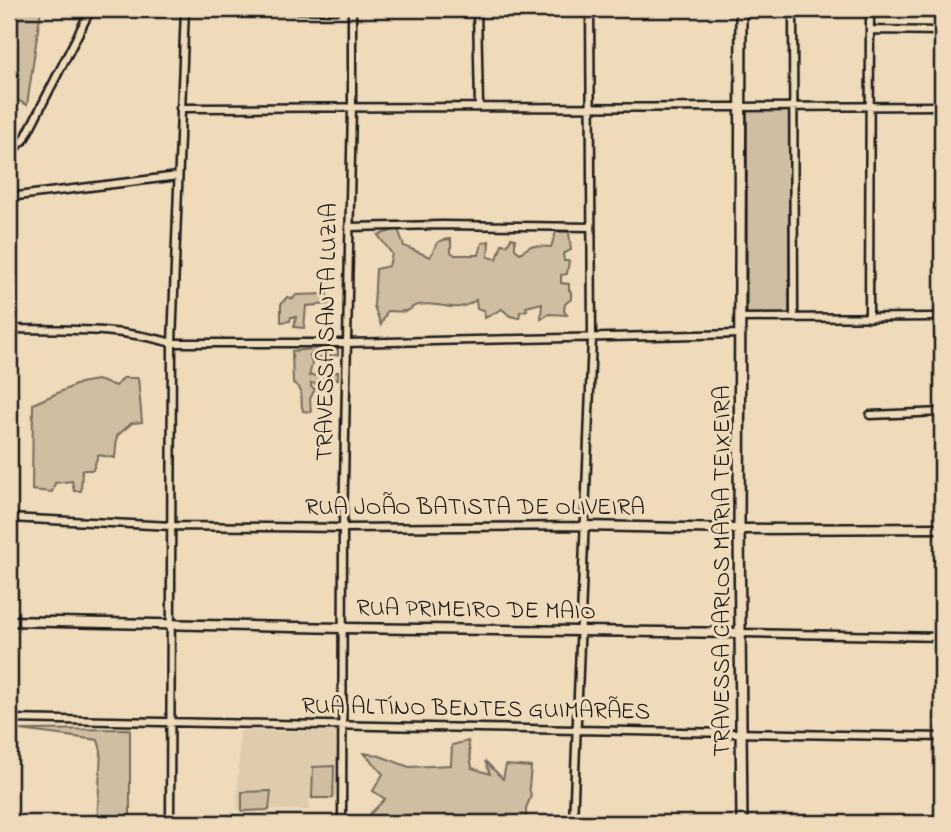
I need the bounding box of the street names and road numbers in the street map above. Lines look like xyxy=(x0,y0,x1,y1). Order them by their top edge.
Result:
street label: TRAVESSA SANTA LUZIA xyxy=(308,203,348,461)
street label: TRAVESSA CARLOS MARIA TEIXEIRA xyxy=(706,385,741,757)
street label: RUA JOÃO BATISTA DE OLIVEIRA xyxy=(305,491,645,526)
street label: RUA PRIMEIRO DE MAIO xyxy=(356,591,596,631)
street label: RUA ALTÍNO BENTES GUIMARÃES xyxy=(301,689,651,731)

